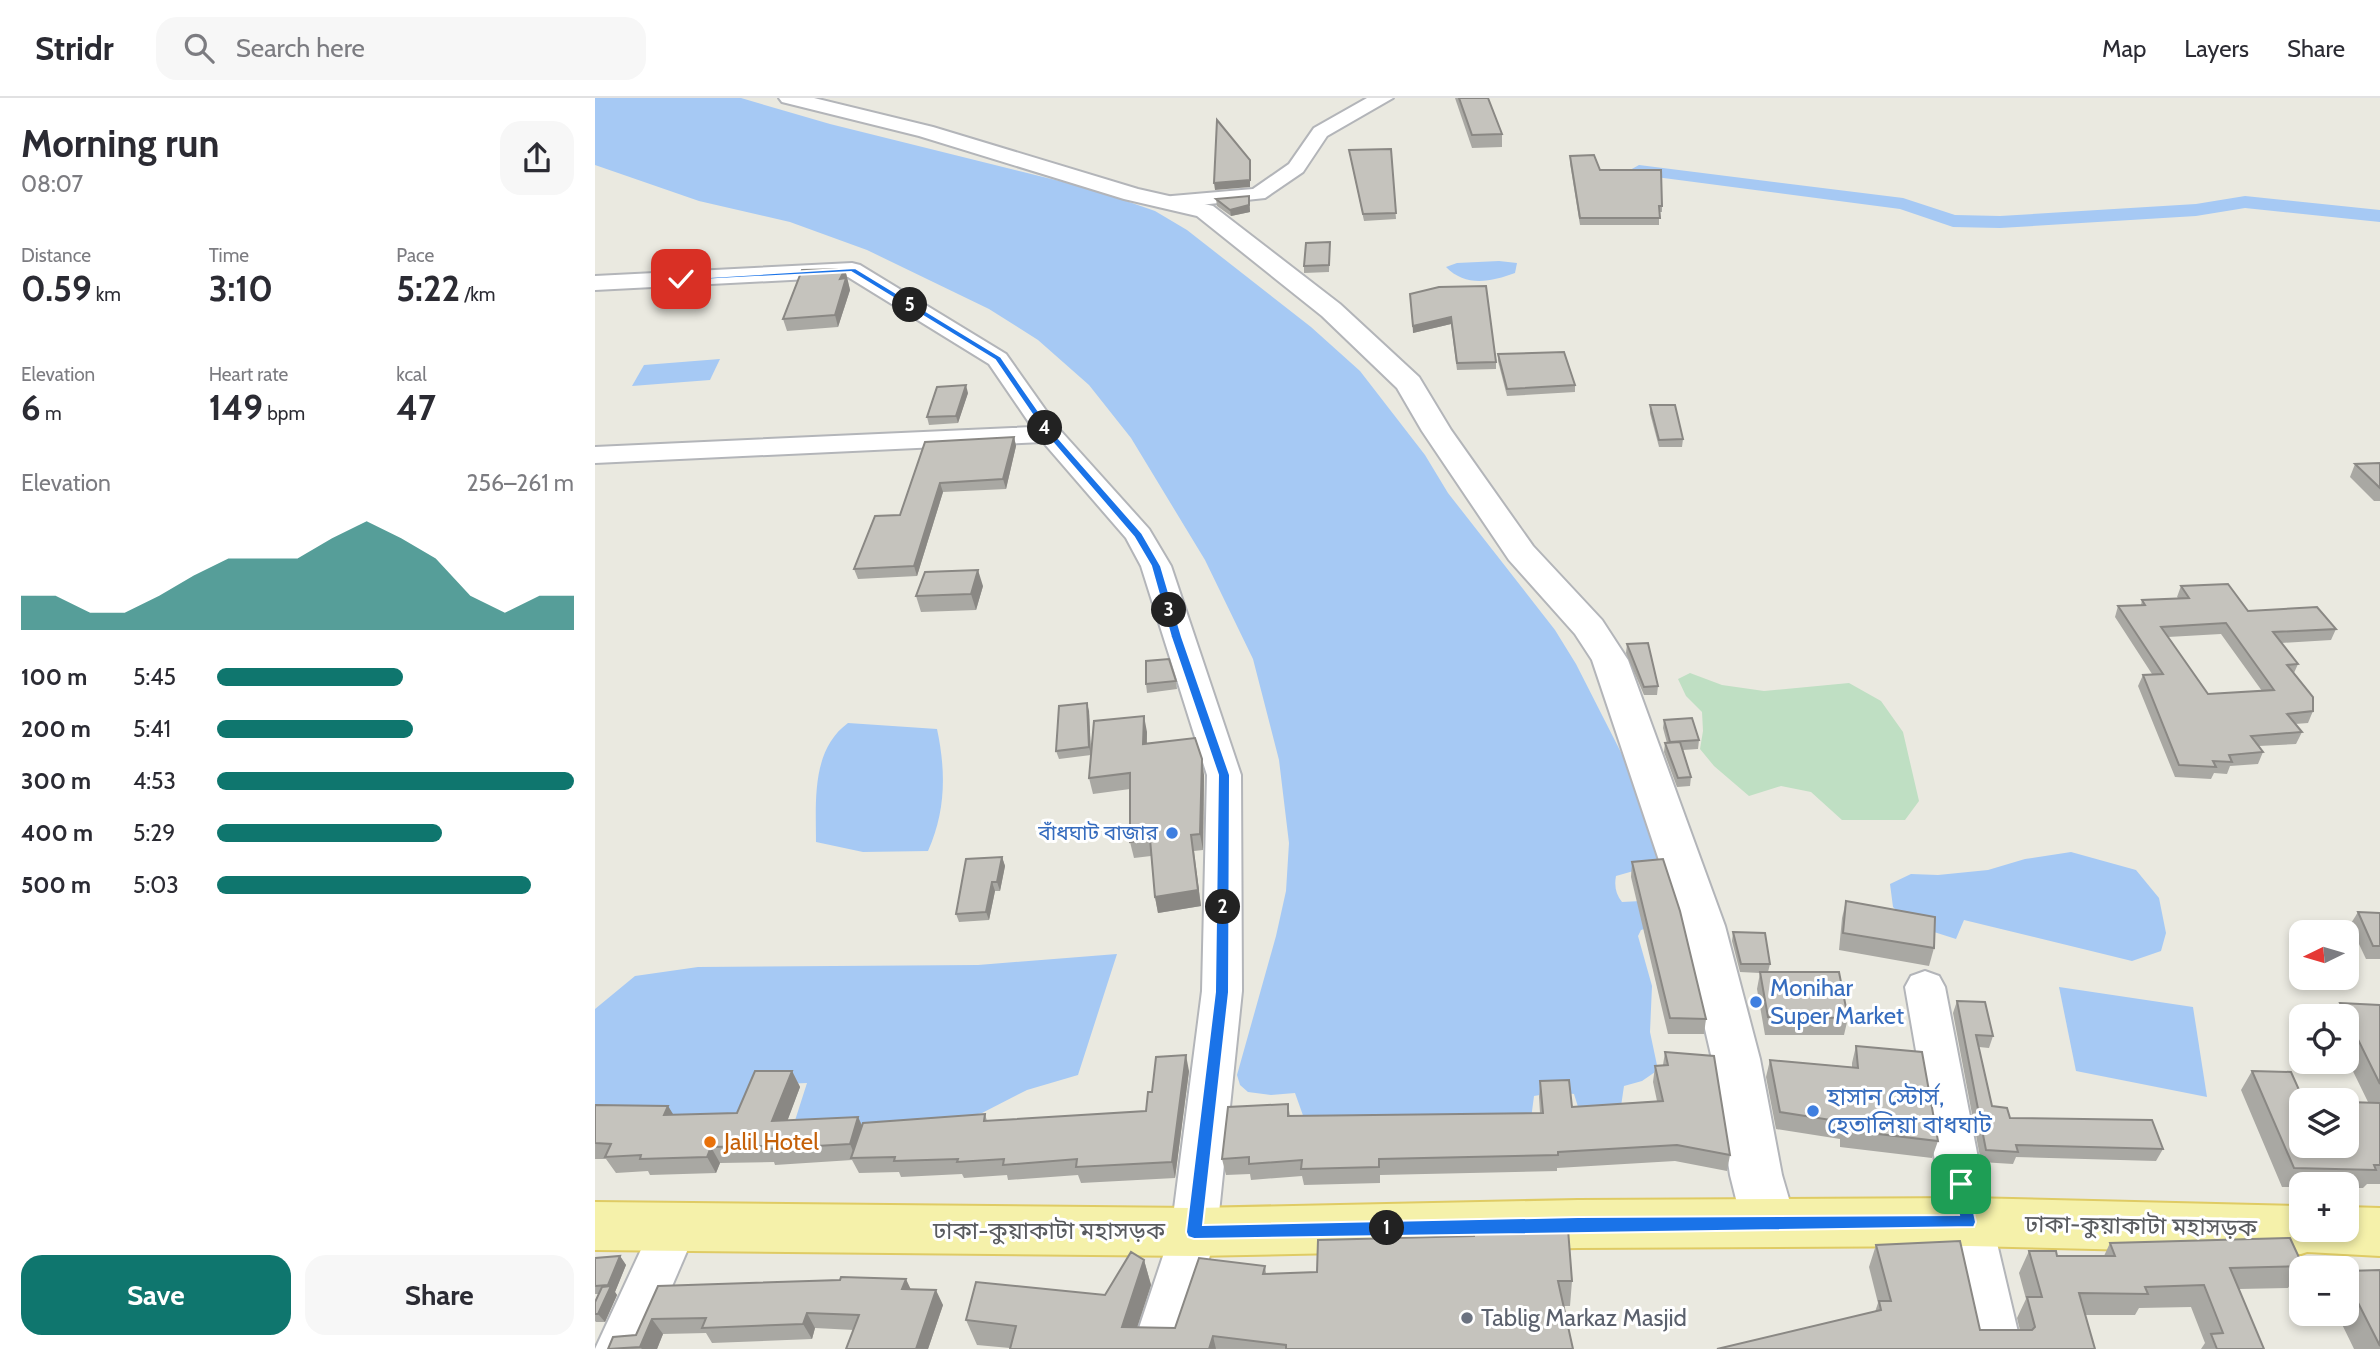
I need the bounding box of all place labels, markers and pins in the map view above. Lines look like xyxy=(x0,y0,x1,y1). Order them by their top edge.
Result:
pin xyxy=(651,249,711,309)
pin: 5 xyxy=(893,288,927,322)
pin: 4 xyxy=(1028,410,1063,446)
pin: 3 xyxy=(1151,592,1187,628)
place label: বাঁধঘাট বাজার xyxy=(1037,820,1158,845)
marker: বাঁধঘাট বাজার xyxy=(1164,825,1180,841)
pin: 2 xyxy=(1205,890,1241,924)
place label: Monihar Super Market xyxy=(1770,973,1904,1030)
marker: Monihar Super Market xyxy=(1748,994,1764,1010)
place label: হাসান স্টোর্স, হেতালিয়া বাধঘাট xyxy=(1826,1082,1993,1139)
marker: হাসান স্টোর্স, হেতালিয়া বাধঘাট xyxy=(1805,1103,1821,1119)
place label: Jalil Hotel xyxy=(723,1127,819,1156)
marker: Jalil Hotel xyxy=(702,1134,718,1150)
pin xyxy=(1931,1154,1991,1214)
pin: 1 xyxy=(1369,1210,1405,1246)
place label: Tablig Markaz Masjid xyxy=(1481,1303,1687,1332)
marker: Tablig Markaz Masjid xyxy=(1459,1310,1475,1326)

